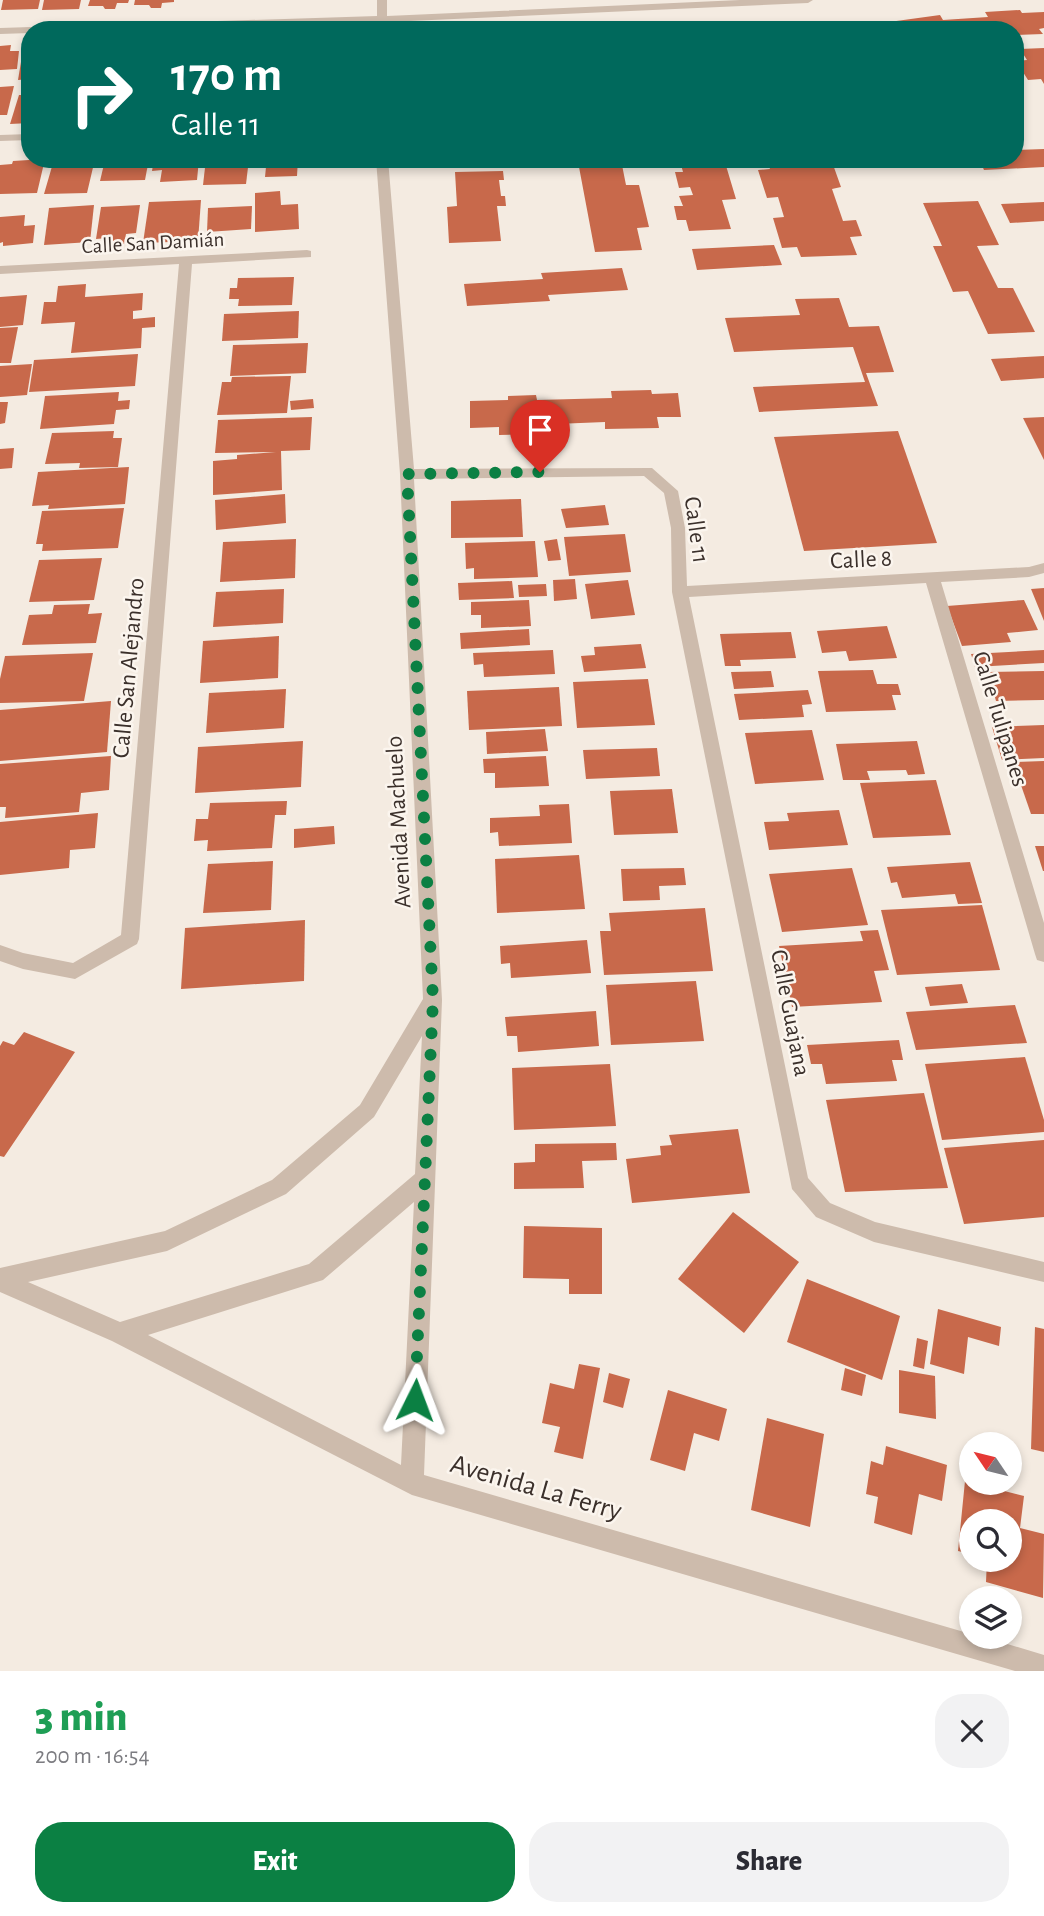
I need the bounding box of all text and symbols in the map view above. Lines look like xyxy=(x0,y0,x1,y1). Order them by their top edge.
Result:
icon: right xyxy=(56,49,147,140)
text: 170 m xyxy=(171,51,282,100)
text: Calle 11 xyxy=(171,109,260,141)
street label: Calle San Damián xyxy=(81,229,225,257)
pin xyxy=(510,400,570,472)
icon: arrive xyxy=(521,411,559,449)
street label: Calle 11 xyxy=(679,495,713,565)
street label: Calle 8 xyxy=(830,546,892,574)
street label: Calle San Alejandro xyxy=(109,577,149,759)
street label: Calle Tulipanes xyxy=(968,649,1032,789)
street label: Avenida Machuelo xyxy=(383,735,415,909)
street label: Calle Guajana xyxy=(766,948,814,1078)
position arrow xyxy=(378,1363,452,1437)
north arrow xyxy=(959,1432,1022,1494)
map controls xyxy=(959,1432,1022,1649)
street label: Avenida La Ferry xyxy=(447,1450,625,1526)
button: search xyxy=(959,1509,1022,1572)
button: layers xyxy=(959,1586,1022,1649)
button: close xyxy=(935,1694,1009,1768)
text: 3 min xyxy=(35,1696,127,1738)
text: 200 m · 16:54 xyxy=(35,1745,149,1768)
button: Exit xyxy=(35,1822,515,1902)
button: Share xyxy=(529,1822,1009,1902)

